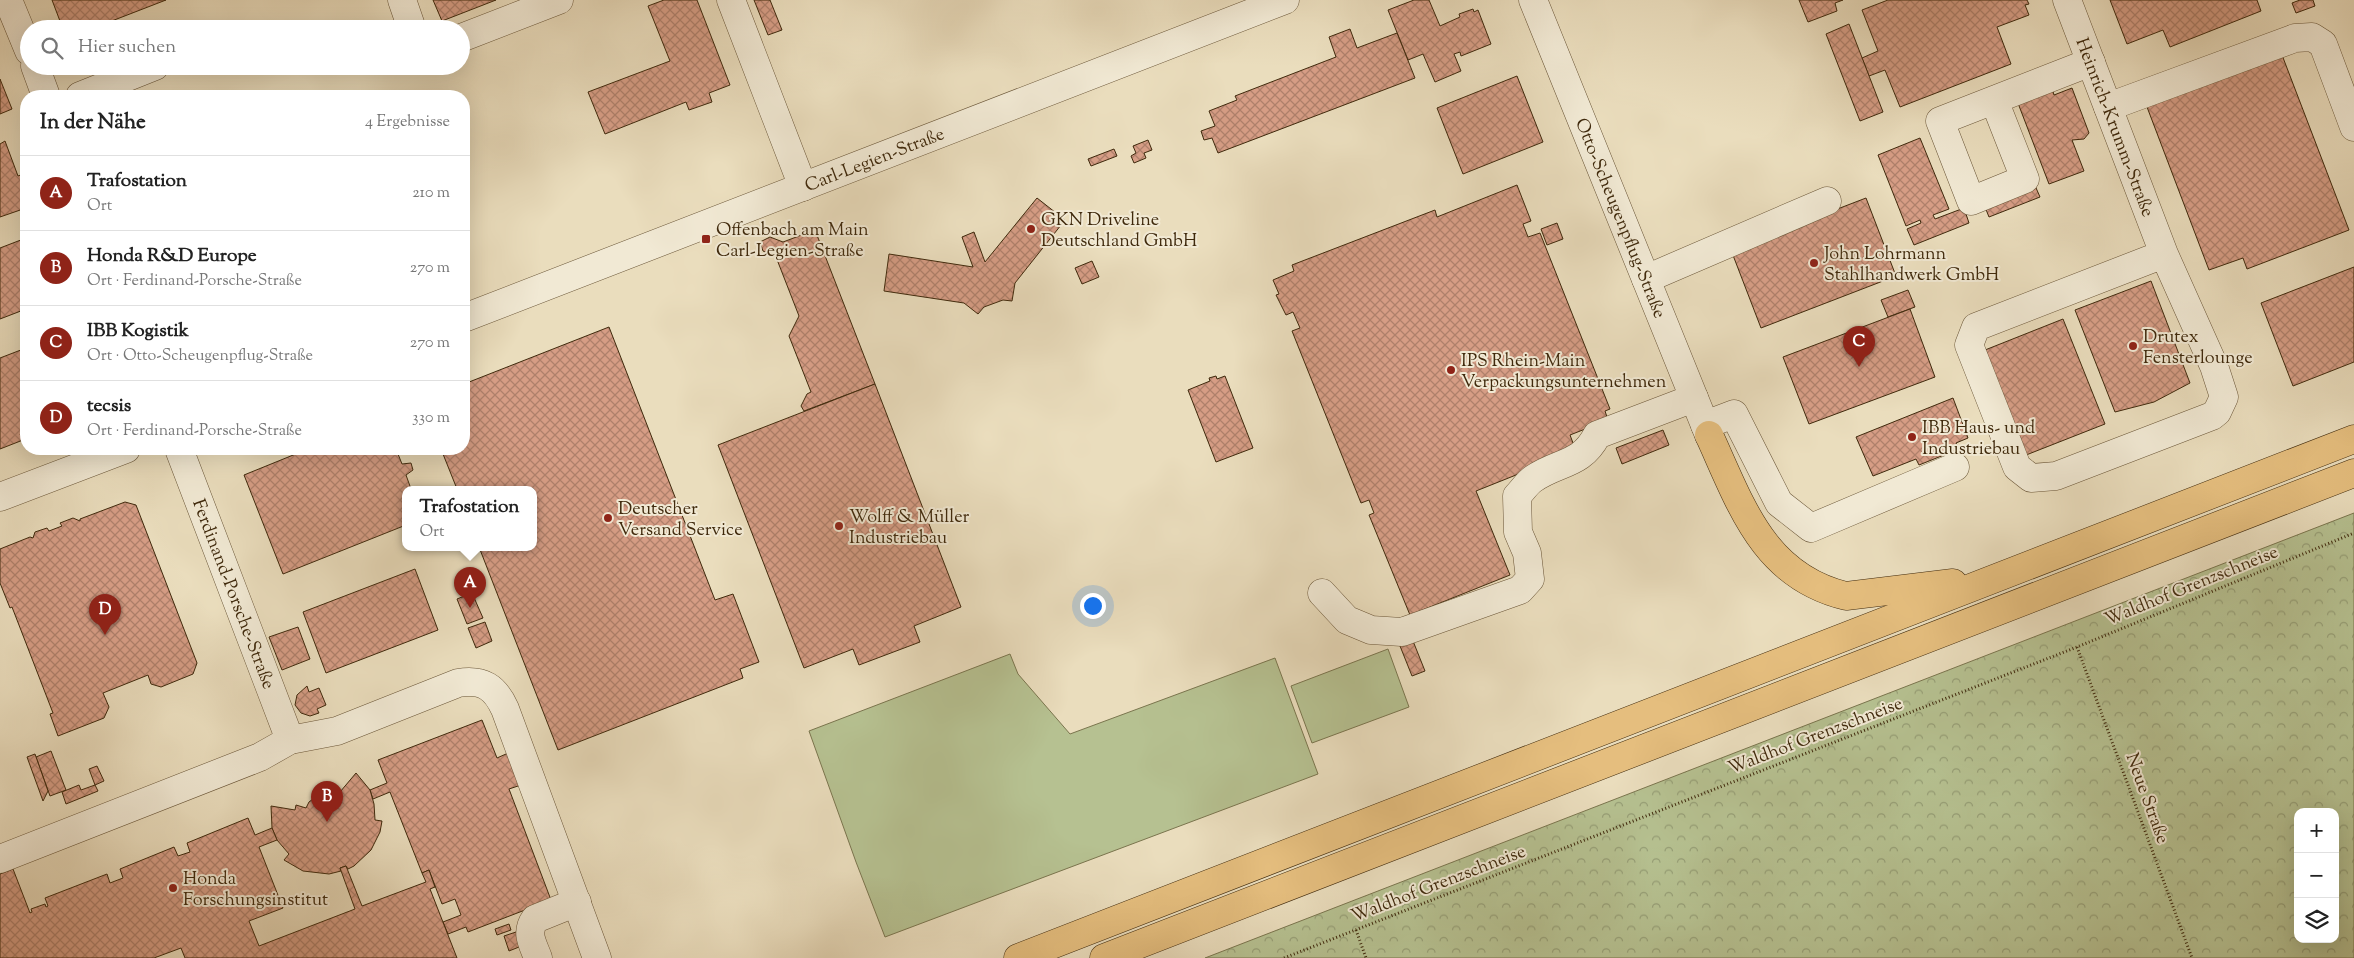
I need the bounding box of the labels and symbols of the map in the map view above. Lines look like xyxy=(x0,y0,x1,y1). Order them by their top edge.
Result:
street label: Heinrich-Krumm-Straße xyxy=(2068,34,2160,221)
street label: Otto-Scheugenpflug-Straße xyxy=(1567,115,1671,323)
street label: Carl-Legien-Straße xyxy=(801,122,949,200)
place label: GKN Driveline Deutschland GmbH xyxy=(1041,208,1197,255)
place label: Offenbach am Main Carl-Legien-Straße xyxy=(716,218,869,265)
marker: GKN Driveline Deutschland GmbH xyxy=(1025,223,1037,235)
marker: Offenbach am Main Carl-Legien-Straße xyxy=(700,233,712,245)
place label: John Lohrmann Stahlhandwerk GmbH xyxy=(1823,242,1999,289)
marker: John Lohrmann Stahlhandwerk GmbH xyxy=(1808,257,1820,269)
place label: Drutex Fensterlounge xyxy=(2143,325,2253,372)
pin: C xyxy=(1843,326,1875,367)
marker: Drutex Fensterlounge xyxy=(2127,340,2139,352)
place label: IPS Rhein-Main Verpackungsunternehmen xyxy=(1461,349,1667,396)
marker: IPS Rhein-Main Verpackungsunternehmen xyxy=(1445,364,1457,376)
place label: IBB Haus- und Industriebau xyxy=(1922,416,2035,463)
marker: IBB Haus- und Industriebau xyxy=(1906,431,1918,443)
street label: Ferdinand-Porsche-Straße xyxy=(184,496,280,693)
place label: Deutscher Versand Service xyxy=(618,497,743,544)
place label: Wolff & Müller Industriebau xyxy=(849,505,970,552)
marker: Deutscher Versand Service xyxy=(602,512,614,524)
marker: Wolff & Müller Industriebau xyxy=(833,520,845,532)
street label: Waldhof Grenzschneise xyxy=(2101,540,2282,634)
pin: A xyxy=(454,567,486,608)
your location xyxy=(1080,593,1106,619)
pin: D xyxy=(89,594,121,635)
street label: Waldhof Grenzschneise xyxy=(1725,692,1907,782)
street label: Neue Straße xyxy=(2118,750,2175,848)
pin: B xyxy=(311,781,343,822)
street label: Waldhof Grenzschneise xyxy=(1348,840,1530,930)
place label: Honda Forschungsinstitut xyxy=(183,867,328,914)
marker: Honda Forschungsinstitut xyxy=(167,882,179,894)

